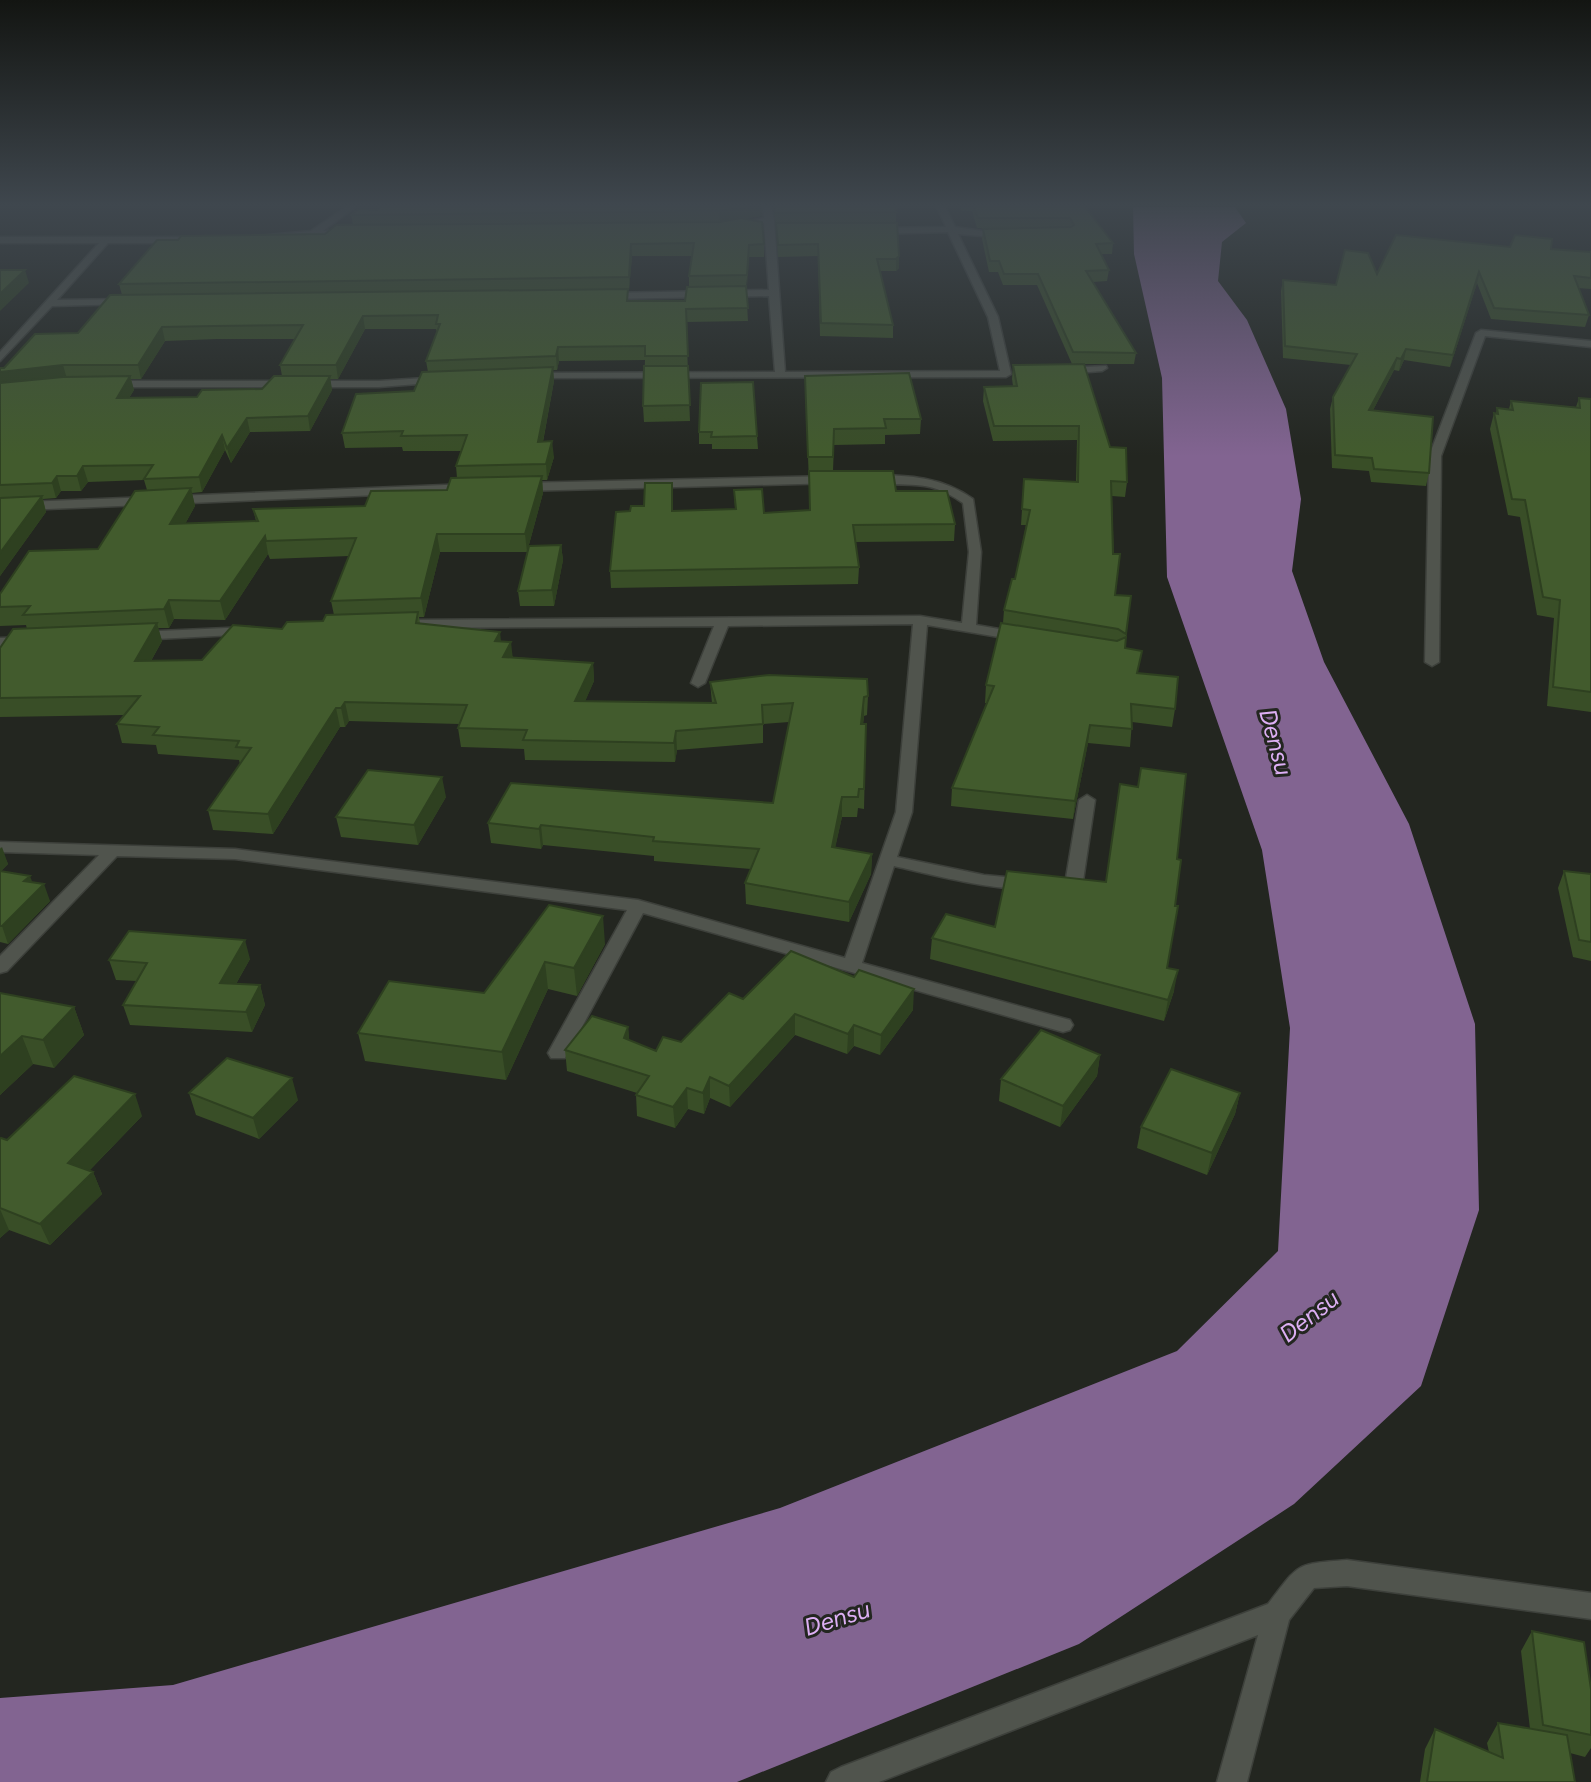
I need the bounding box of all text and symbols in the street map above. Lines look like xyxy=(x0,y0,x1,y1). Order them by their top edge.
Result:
water label: Densu xyxy=(1253,706,1299,778)
water label: Densu xyxy=(1273,1284,1345,1348)
water label: Densu xyxy=(800,1594,874,1642)

